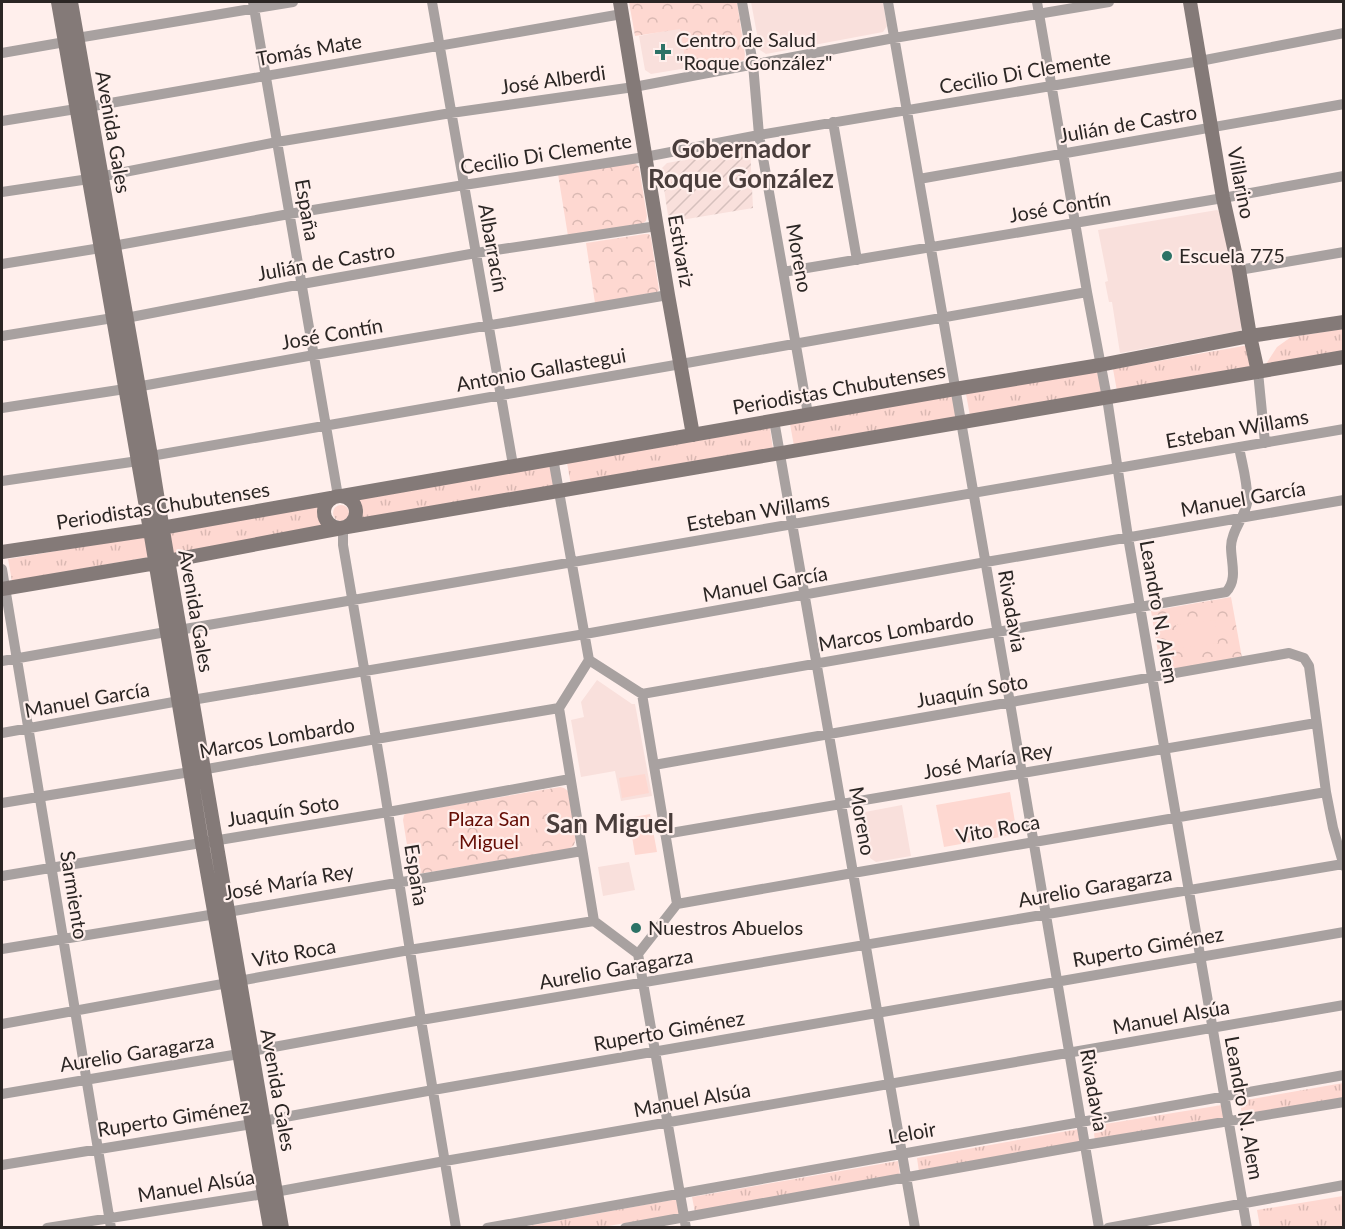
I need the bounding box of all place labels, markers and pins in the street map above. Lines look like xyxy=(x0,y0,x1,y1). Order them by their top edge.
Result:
place label: Centro de Salud "Roque González" xyxy=(676,27,832,74)
marker: Centro de Salud "Roque González" xyxy=(654,43,672,61)
place label: Escuela 775 xyxy=(1179,243,1285,267)
marker: Escuela 775 xyxy=(1160,249,1174,263)
place label: Nuestros Abuelos xyxy=(648,915,803,939)
marker: Nuestros Abuelos xyxy=(629,921,643,935)

